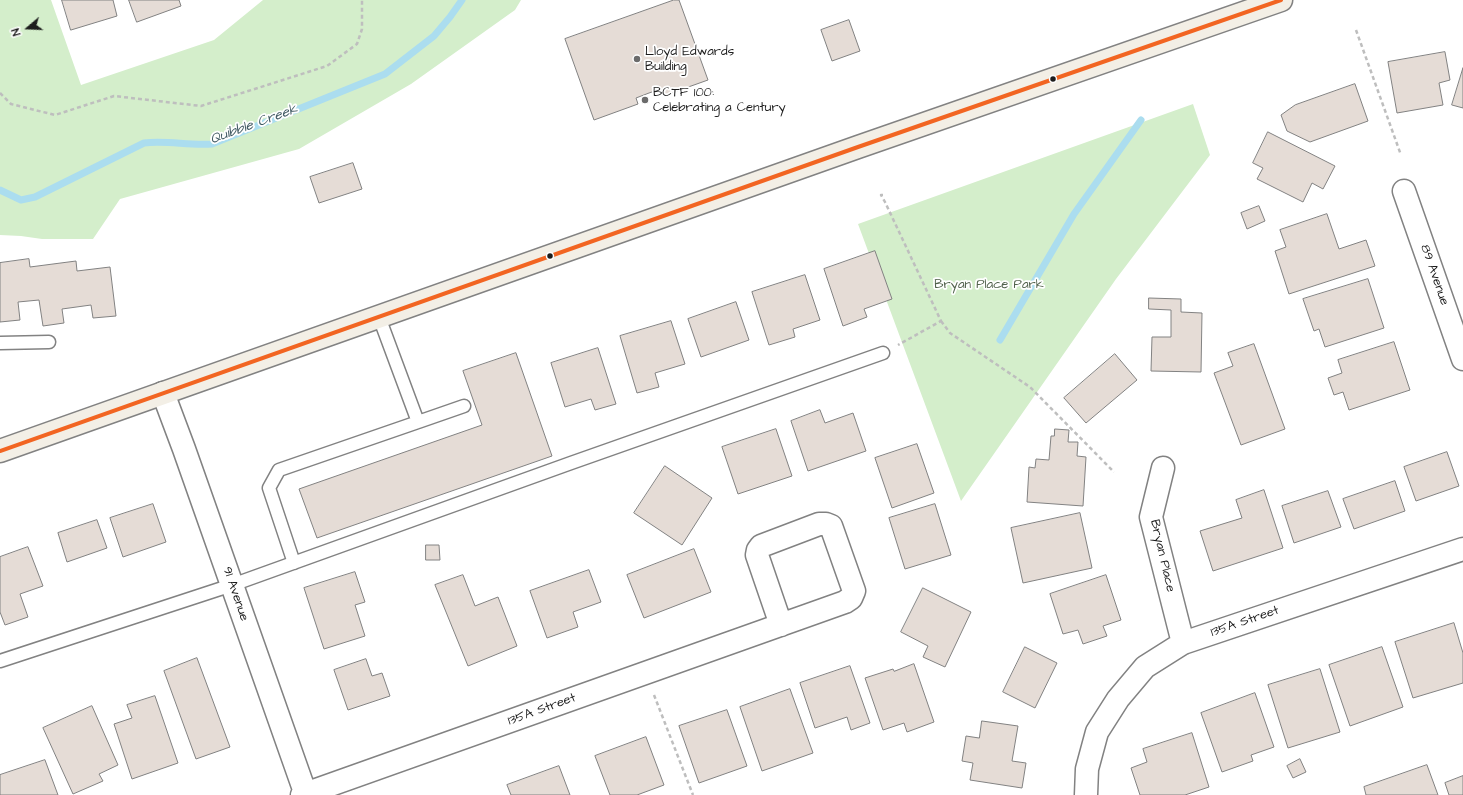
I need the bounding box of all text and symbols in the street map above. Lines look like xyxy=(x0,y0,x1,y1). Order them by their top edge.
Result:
north arrow xyxy=(8,8,48,48)
text: N xyxy=(8,26,24,38)
place label: Lloyd Edwards Building xyxy=(645,44,734,75)
marker: Lloyd Edwards Building xyxy=(632,54,642,64)
unlabelled marker xyxy=(1048,74,1058,84)
place label: BCTF 100: Celebrating a Century xyxy=(653,85,786,116)
marker: BCTF 100: Celebrating a Century xyxy=(640,95,650,105)
water label: Quibble Creek xyxy=(208,101,300,149)
street label: 89 Avenue xyxy=(1416,243,1452,307)
unlabelled marker xyxy=(545,251,555,261)
park label: Bryan Place Park xyxy=(934,277,1044,293)
street label: Bryan Place xyxy=(1146,518,1178,594)
street label: 91 Avenue xyxy=(218,565,252,623)
street label: 135A Street xyxy=(1209,603,1281,641)
street label: 135A Street xyxy=(506,691,578,729)

